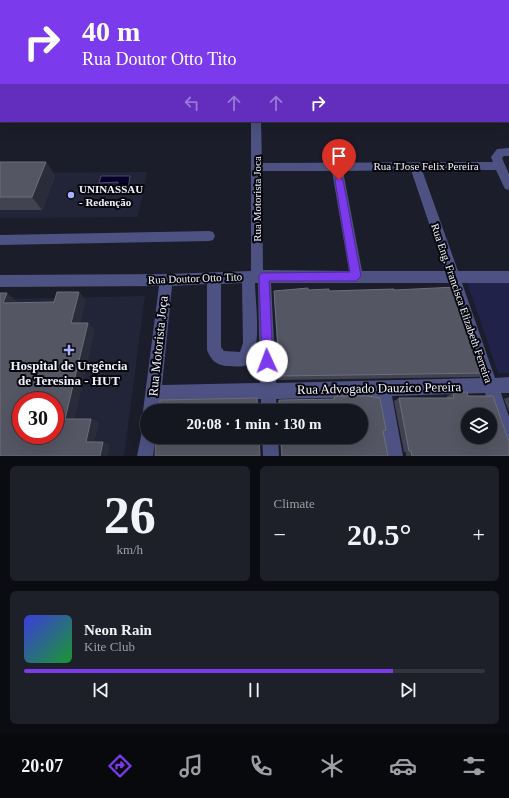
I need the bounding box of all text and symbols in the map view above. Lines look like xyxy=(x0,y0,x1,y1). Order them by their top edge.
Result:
icon: right xyxy=(16,16,68,68)
text: 40 m xyxy=(82,16,140,47)
text: Rua Doutor Otto Tito xyxy=(82,49,237,69)
icon: left xyxy=(181,92,203,114)
icon: ahead xyxy=(223,92,245,114)
icon: ahead xyxy=(265,92,287,114)
icon: right xyxy=(307,92,329,114)
pin xyxy=(322,139,356,180)
icon: arrive xyxy=(328,145,350,167)
street label: Rua Motorista Joca xyxy=(251,156,263,242)
street label: Rua TJose Felix Pereira xyxy=(373,160,479,172)
place label: UNINASSAU - Redenção xyxy=(79,183,143,208)
marker: UNINASSAU - Redenção xyxy=(66,190,76,200)
street label: Rua Eng. Francisca Elizabeth Ferreira xyxy=(429,222,495,384)
street label: Rua Doutor Otto Tito xyxy=(148,270,243,286)
street label: Rua Motorista Joça xyxy=(145,295,171,397)
position arrow xyxy=(246,340,288,382)
marker: Hospital de Urgência de Teresina - HUT xyxy=(63,344,75,356)
place label: Hospital de Urgência de Teresina - HUT xyxy=(11,358,128,388)
street label: Rua Advogado Dauzico Pereira xyxy=(297,379,461,397)
speed limit sign: 30 xyxy=(12,392,64,444)
map controls xyxy=(461,408,497,444)
button: layers xyxy=(461,408,497,444)
text: 20:08 · 1 min · 130 m xyxy=(187,416,322,432)
text: 26 xyxy=(104,487,156,544)
text: Climate xyxy=(274,496,315,511)
text: 20.5° xyxy=(347,518,412,551)
text: − xyxy=(274,522,286,547)
text: + xyxy=(473,522,485,547)
text: km/h xyxy=(116,542,143,557)
text: Neon Rain xyxy=(84,622,152,638)
text: Kite Club xyxy=(84,639,135,654)
icon: previous xyxy=(90,679,112,701)
icon: pause xyxy=(243,679,265,701)
icon: next xyxy=(397,679,419,701)
icon: directions xyxy=(106,752,134,780)
icon: music xyxy=(177,752,205,780)
icon: phone xyxy=(247,752,275,780)
icon: climate xyxy=(318,752,346,780)
icon: car xyxy=(389,752,417,780)
icon: filters xyxy=(460,752,488,780)
text: 20:07 xyxy=(21,756,63,776)

